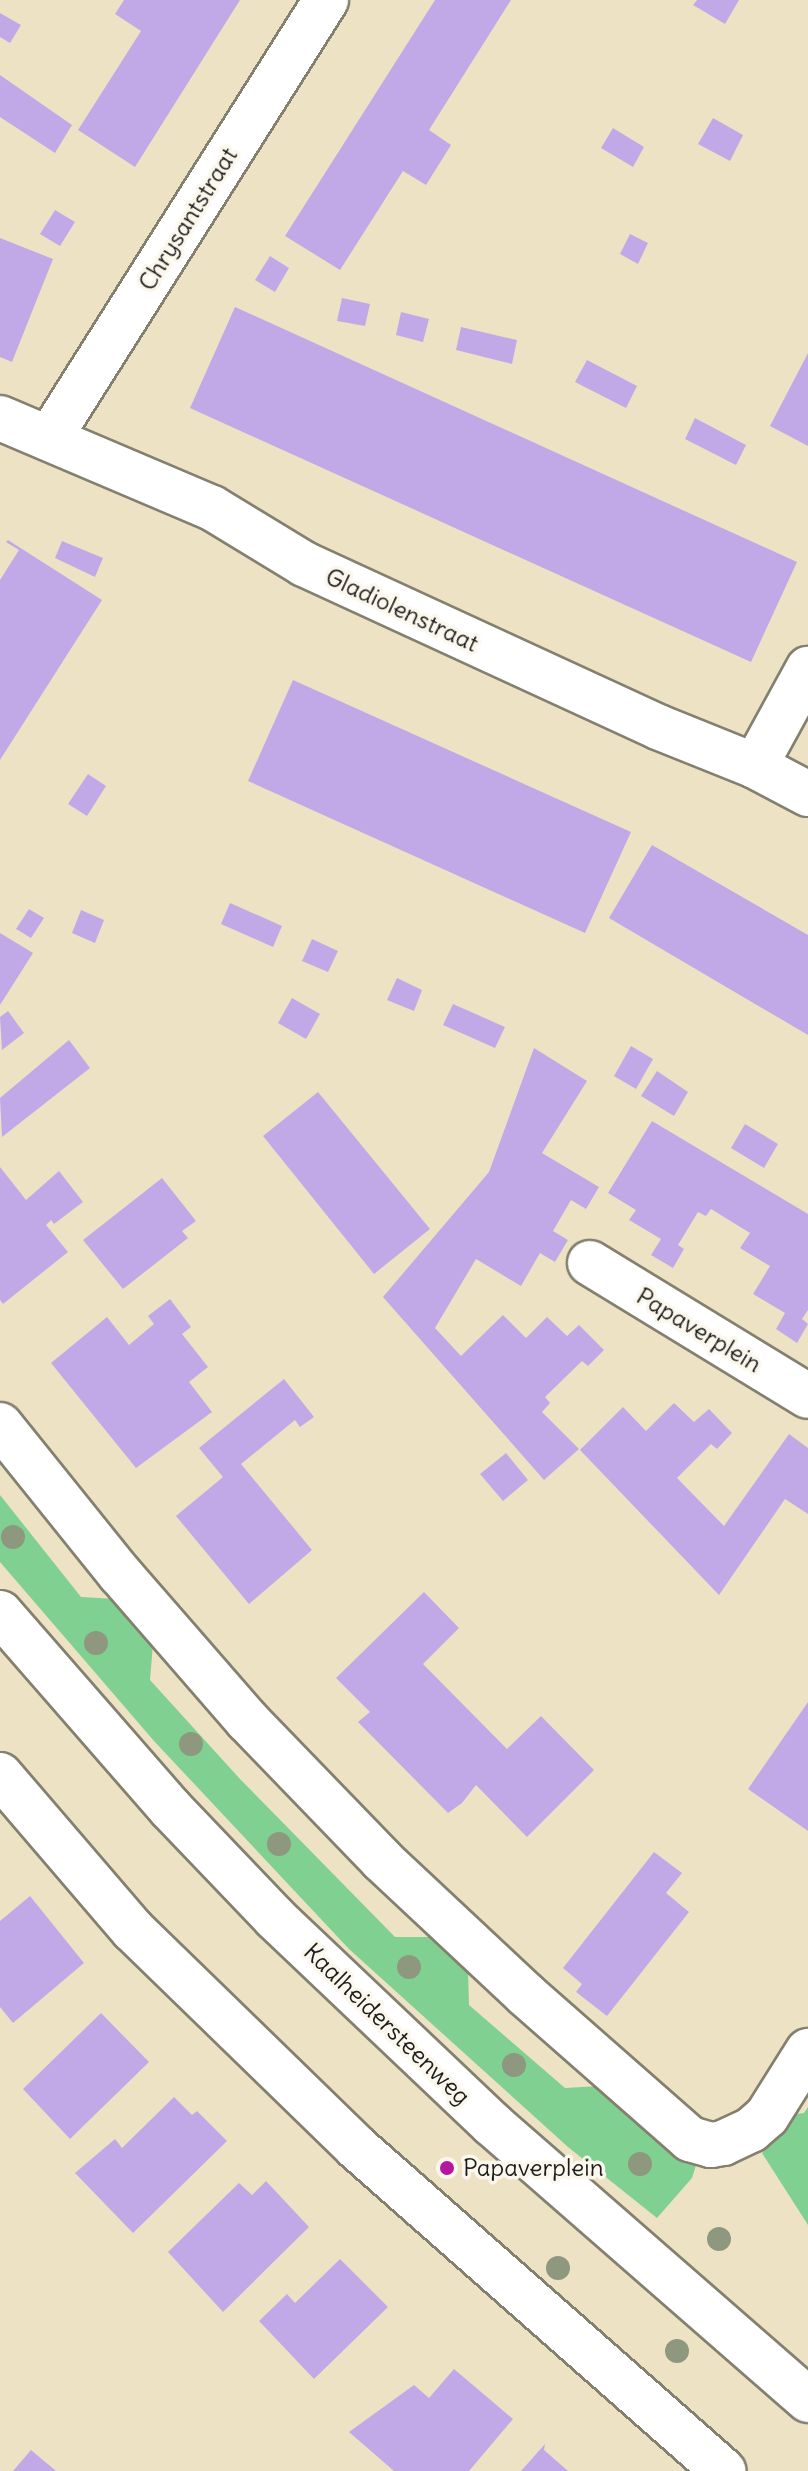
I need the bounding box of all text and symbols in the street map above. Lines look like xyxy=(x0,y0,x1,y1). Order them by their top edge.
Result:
street label: Chrysantstraat xyxy=(132,142,244,296)
street label: Gladiolenstraat xyxy=(321,562,483,658)
street label: Papaverplein xyxy=(631,1281,767,1379)
street label: Kaalheidersteenweg xyxy=(298,1937,476,2111)
place label: Papaverplein xyxy=(463,2154,604,2182)
marker: Papaverplein xyxy=(438,2159,456,2177)

